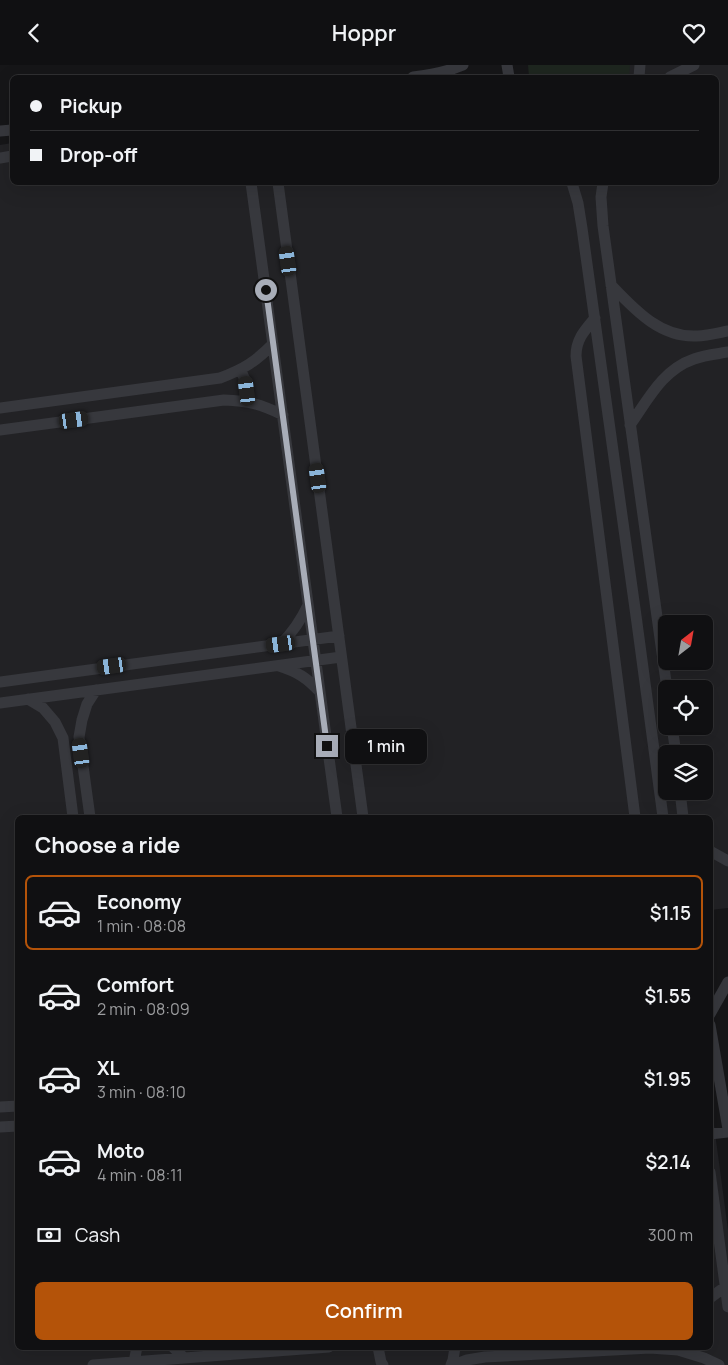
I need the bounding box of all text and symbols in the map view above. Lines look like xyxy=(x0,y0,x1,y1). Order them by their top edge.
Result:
text: Hoppr xyxy=(332,18,396,48)
icon: back xyxy=(20,19,48,47)
icon: heart xyxy=(680,19,708,47)
text: Pickup xyxy=(60,93,122,119)
text: Drop-off xyxy=(60,142,137,168)
car xyxy=(278,245,297,277)
route start xyxy=(255,279,277,301)
car xyxy=(237,375,256,407)
car xyxy=(58,410,89,430)
car xyxy=(308,462,327,494)
north arrow xyxy=(658,615,712,670)
map controls xyxy=(658,615,713,800)
car xyxy=(265,634,296,654)
car xyxy=(96,656,127,676)
button: locate xyxy=(658,680,713,735)
callout: 1 min xyxy=(344,729,427,763)
route end xyxy=(316,735,338,757)
text: 1 min xyxy=(367,735,405,757)
car xyxy=(71,737,90,769)
button: layers xyxy=(658,745,713,800)
text: Choose a ride xyxy=(35,830,180,860)
text: Economy xyxy=(97,889,181,915)
icon: car xyxy=(37,890,82,935)
text: $1.15 xyxy=(650,900,691,926)
text: 1 min · 08:08 xyxy=(97,915,186,937)
text: Comfort xyxy=(97,972,174,998)
icon: car xyxy=(37,973,82,1018)
text: $1.55 xyxy=(644,983,691,1009)
text: 2 min · 08:09 xyxy=(97,998,190,1020)
text: XL xyxy=(97,1055,120,1081)
icon: car xyxy=(37,1056,82,1101)
text: $1.95 xyxy=(644,1066,691,1092)
text: 3 min · 08:10 xyxy=(97,1081,186,1103)
text: Moto xyxy=(97,1138,144,1164)
icon: car xyxy=(37,1139,82,1184)
text: $2.14 xyxy=(646,1149,691,1175)
text: 4 min · 08:11 xyxy=(97,1164,183,1186)
icon: cash xyxy=(35,1221,63,1249)
text: Cash xyxy=(75,1222,120,1248)
text: 300 m xyxy=(648,1224,693,1246)
button: Confirm xyxy=(35,1282,693,1340)

